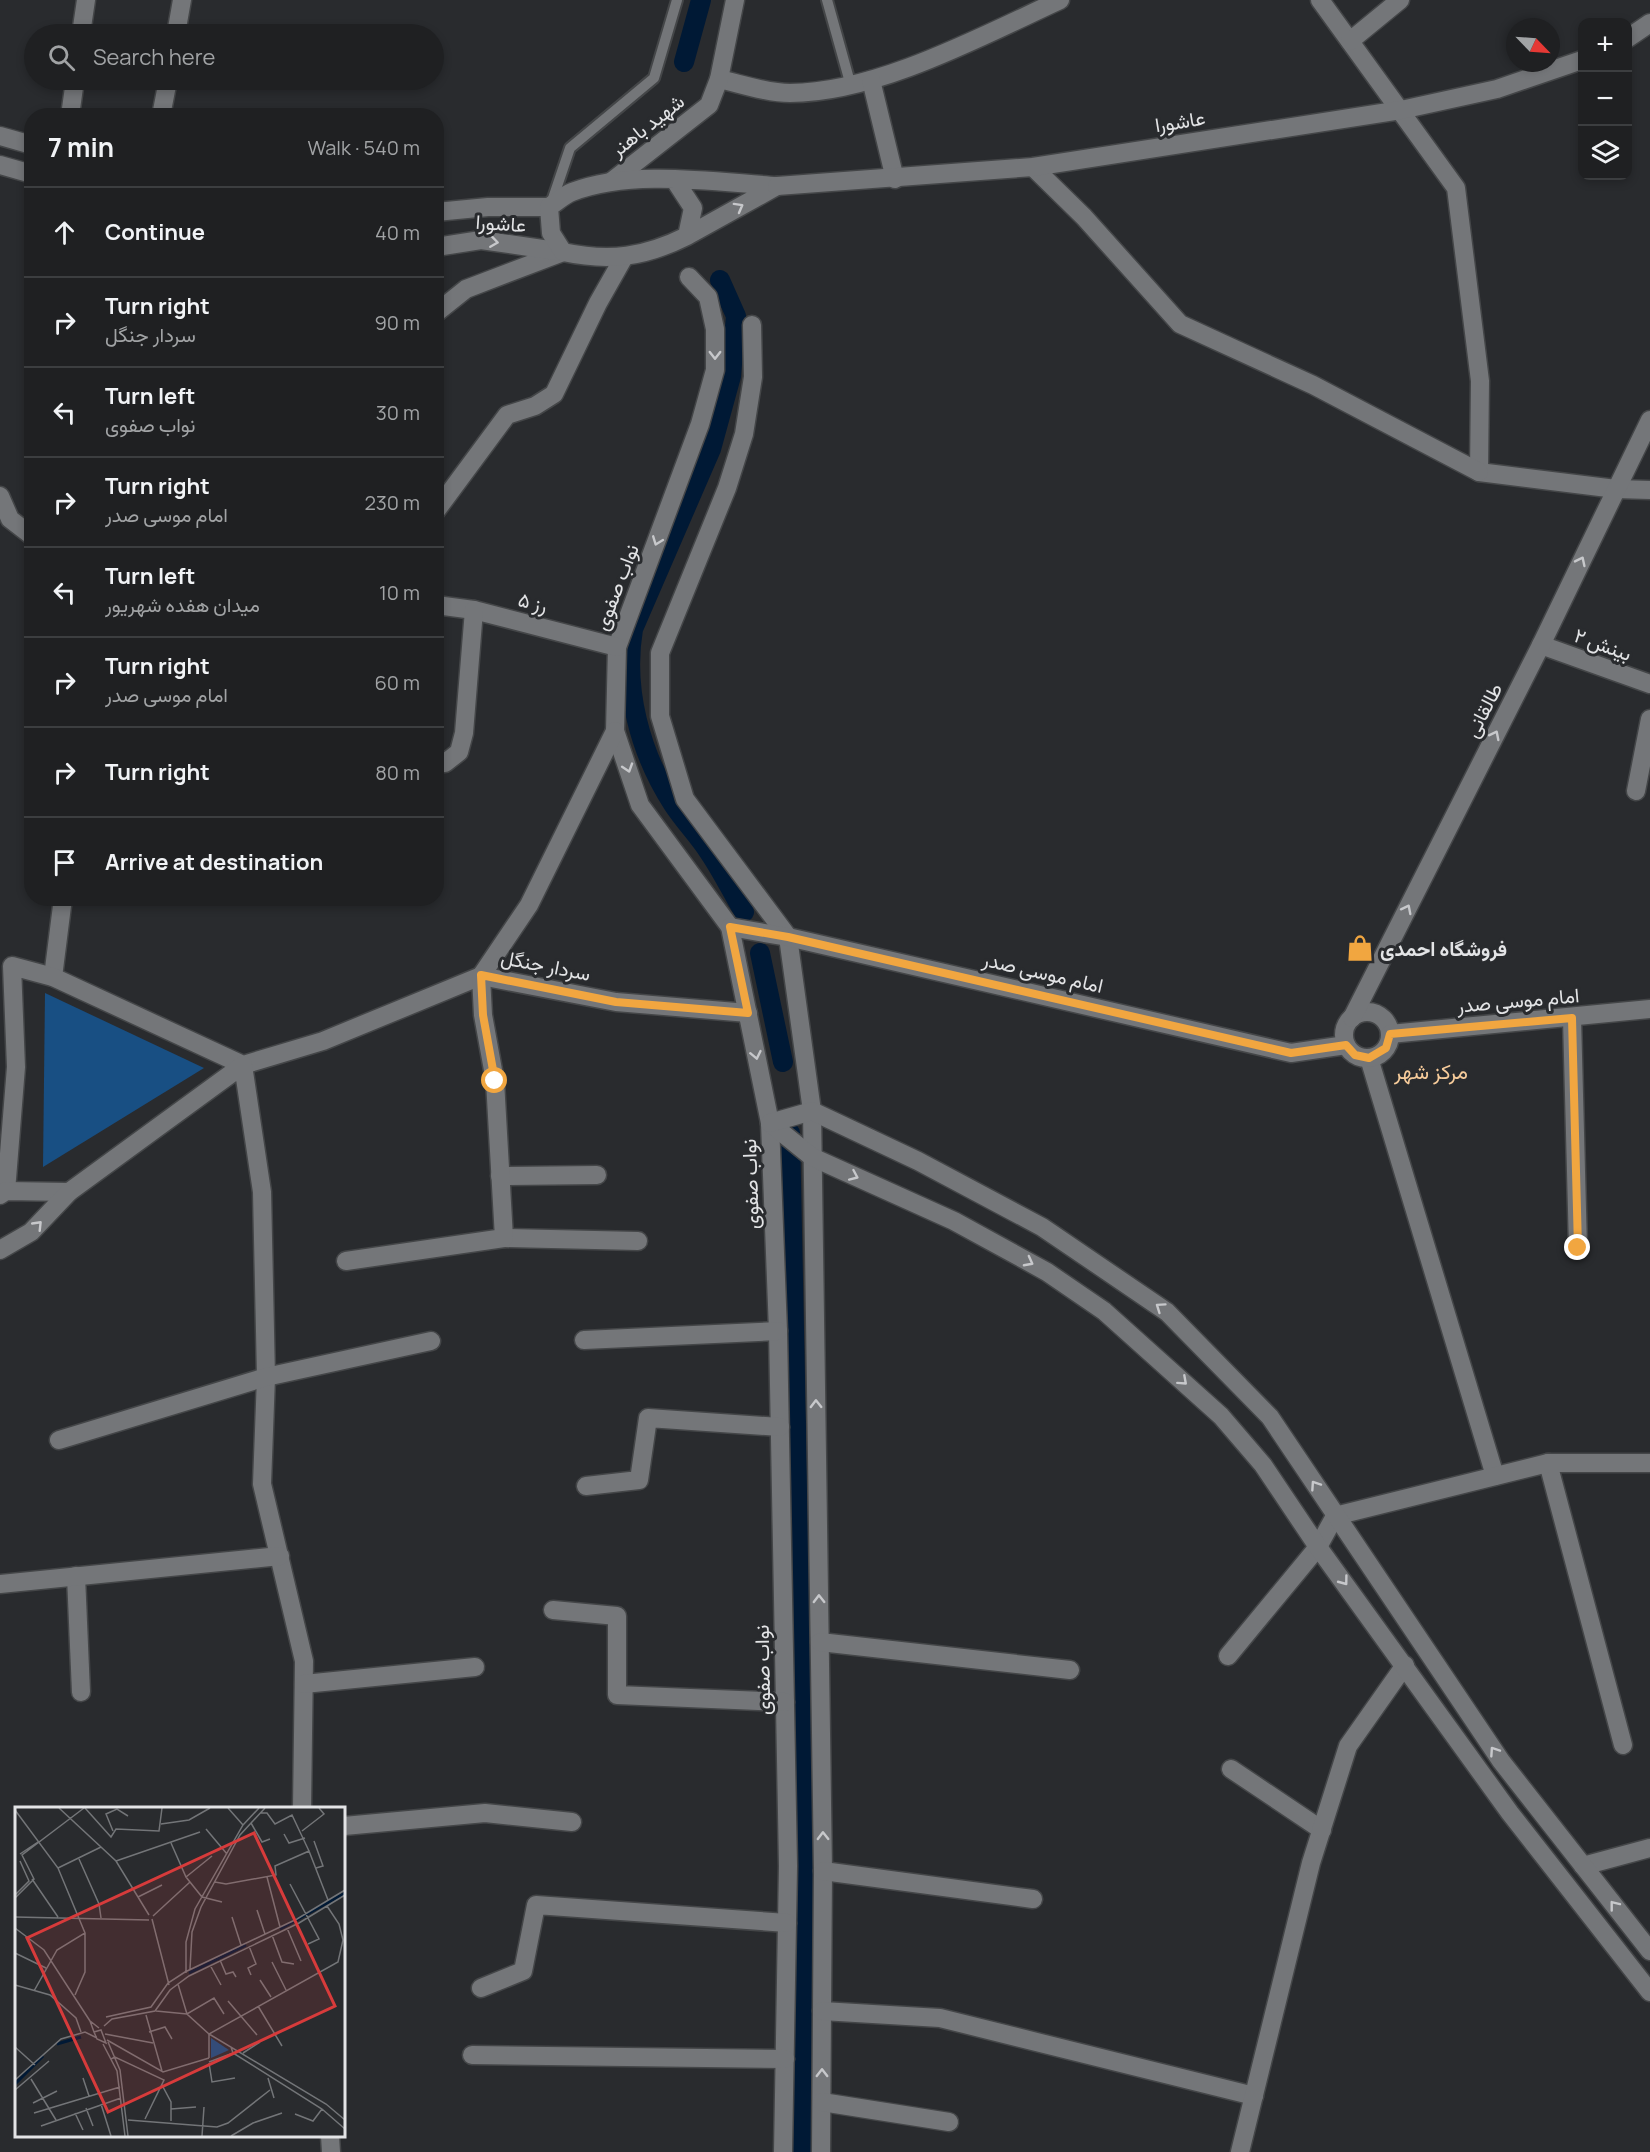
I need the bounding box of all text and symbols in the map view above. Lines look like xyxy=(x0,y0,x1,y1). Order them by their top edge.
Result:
north arrow xyxy=(1506,18,1560,72)
map controls xyxy=(1578,18,1632,180)
button: + xyxy=(1578,18,1632,72)
search box xyxy=(24,24,444,90)
icon: search xyxy=(45,41,78,74)
text: Search here xyxy=(93,42,215,72)
button: − xyxy=(1578,72,1632,126)
street label: شهید باهنر xyxy=(604,88,690,163)
street label: عاشورا xyxy=(1153,104,1207,138)
button: layers xyxy=(1578,126,1632,180)
text: 7 min xyxy=(48,129,114,165)
text: Walk · 540 m xyxy=(307,134,420,161)
one-way arrow xyxy=(732,203,743,215)
street label: عاشورا xyxy=(475,208,527,238)
icon: ahead xyxy=(48,216,81,249)
text: Continue xyxy=(105,217,205,247)
text: 40 m xyxy=(375,219,420,246)
one-way arrow xyxy=(490,235,499,248)
text: Turn right xyxy=(105,291,210,321)
icon: right xyxy=(48,306,81,339)
text: 90 m xyxy=(374,309,420,336)
text: سردار جنگل xyxy=(105,321,196,348)
one-way arrow xyxy=(709,351,721,360)
text: Turn left xyxy=(105,381,195,411)
icon: left xyxy=(48,396,81,429)
text: 30 m xyxy=(376,399,420,426)
text: نواب صفوی xyxy=(105,411,195,438)
text: Turn right xyxy=(105,471,210,501)
icon: right xyxy=(48,486,81,519)
text: 230 m xyxy=(364,489,420,516)
text: امام موسی صدر xyxy=(105,501,228,528)
one-way arrow xyxy=(652,535,665,545)
street label: نواب صفوی xyxy=(587,540,645,634)
one-way arrow xyxy=(1574,556,1586,567)
text: Turn left xyxy=(105,561,195,591)
icon: left xyxy=(48,576,81,609)
text: 10 m xyxy=(379,579,420,606)
street label: رز ۵ xyxy=(516,585,550,619)
text: میدان هفده شهریور xyxy=(105,591,260,618)
street label: بینش ۲ xyxy=(1571,621,1635,667)
text: Turn right xyxy=(105,651,210,681)
icon: right xyxy=(48,666,81,699)
text: 60 m xyxy=(374,669,420,696)
street label: طالقانی xyxy=(1458,678,1508,742)
text: امام موسی صدر xyxy=(105,681,228,708)
one-way arrow xyxy=(1488,731,1499,742)
icon: right xyxy=(48,756,81,789)
text: Turn right xyxy=(105,757,210,787)
text: 80 m xyxy=(375,759,420,786)
one-way arrow xyxy=(620,762,633,773)
icon: arrive xyxy=(48,846,81,879)
text: Arrive at destination xyxy=(105,847,323,877)
one-way arrow xyxy=(1400,905,1411,916)
shop icon: فروشگاه احمدی xyxy=(1345,933,1375,963)
place label: فروشگاه احمدی xyxy=(1380,935,1507,962)
street label: سردار جنگل xyxy=(499,943,593,987)
street label: امام موسی صدر xyxy=(979,945,1106,999)
street label: امام موسی صدر xyxy=(1455,981,1580,1019)
one-way arrow xyxy=(749,1050,762,1060)
district label: مرکز شهر xyxy=(1393,1057,1468,1085)
route start xyxy=(481,1067,507,1093)
street label: نواب صفوی xyxy=(735,1138,765,1230)
one-way arrow xyxy=(848,1169,859,1181)
one-way arrow xyxy=(30,1221,41,1232)
route end xyxy=(1564,1234,1590,1260)
one-way arrow xyxy=(1023,1255,1033,1266)
one-way arrow xyxy=(1155,1303,1166,1314)
one-way arrow xyxy=(1176,1374,1186,1385)
one-way arrow xyxy=(810,1399,822,1408)
one-way arrow xyxy=(1311,1481,1322,1492)
one-way arrow xyxy=(1336,1575,1347,1586)
one-way arrow xyxy=(813,1594,825,1603)
street label: نواب صفوی xyxy=(748,1625,776,1715)
one-way arrow xyxy=(1490,1747,1501,1758)
inset map xyxy=(15,1807,345,2137)
one-way arrow xyxy=(816,1831,829,1840)
one-way arrow xyxy=(1610,1901,1621,1912)
one-way arrow xyxy=(816,2068,828,2077)

